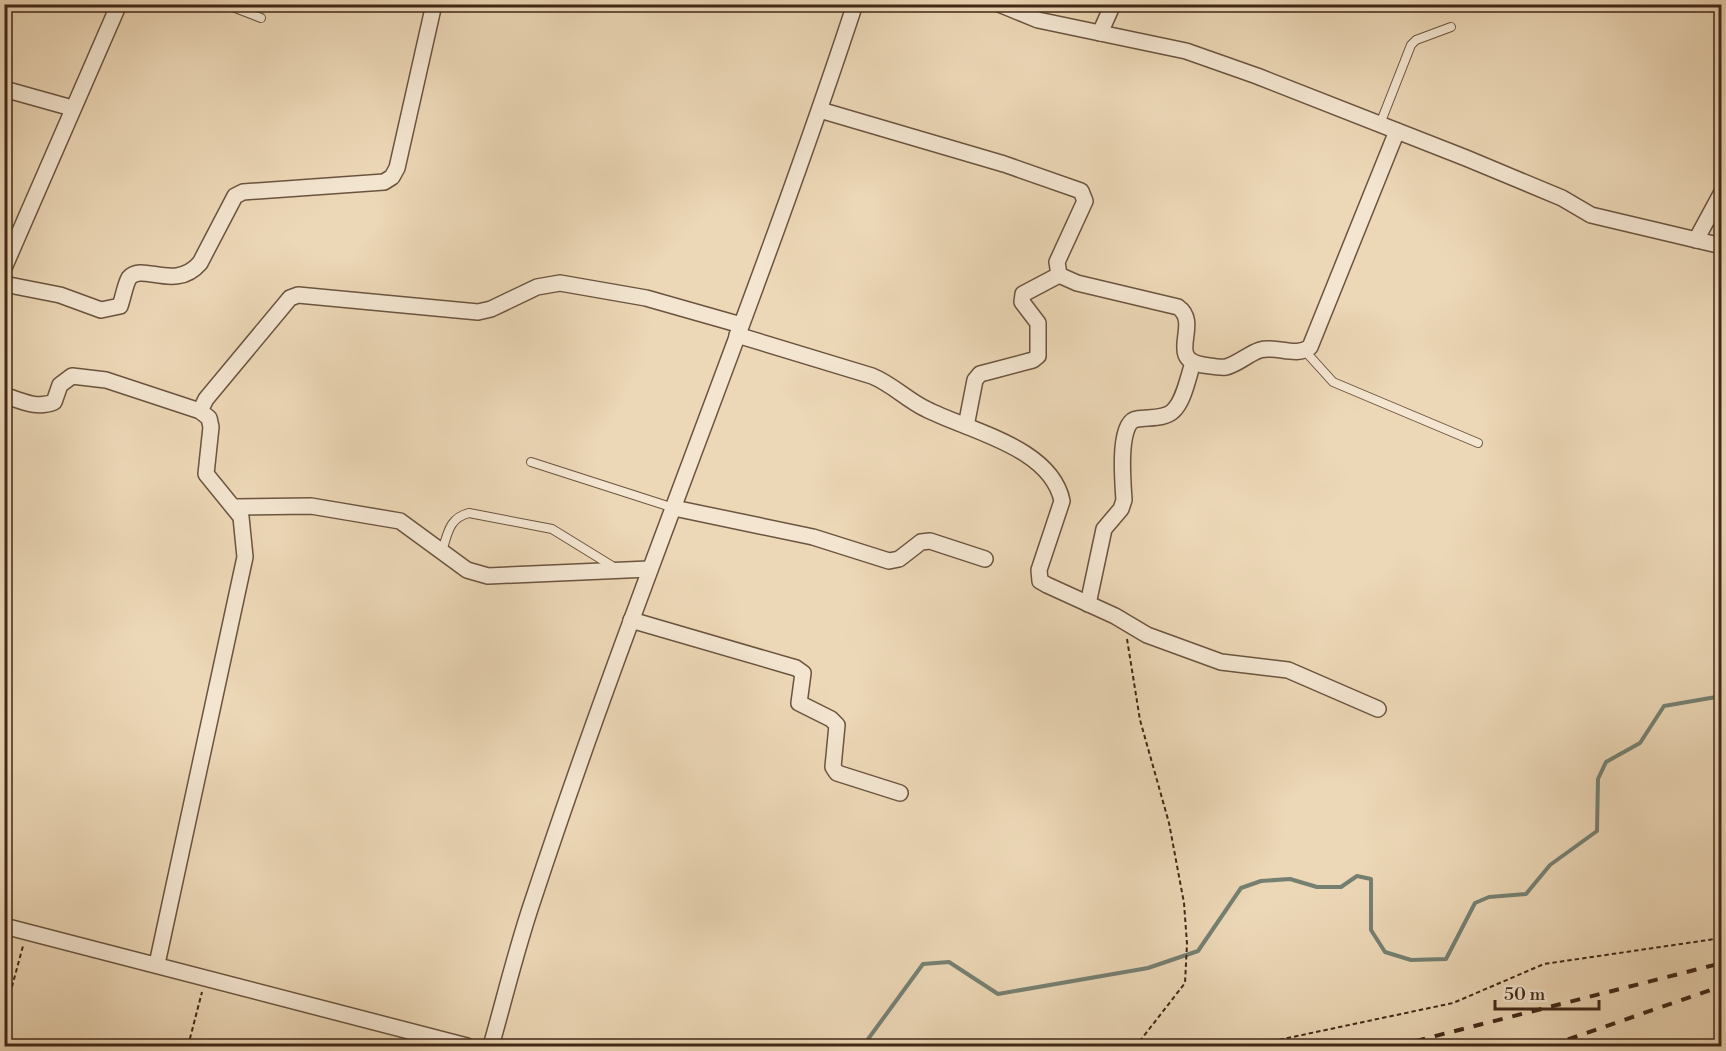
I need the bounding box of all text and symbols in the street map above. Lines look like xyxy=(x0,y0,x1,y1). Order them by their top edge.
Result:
scale bar xyxy=(1495,973,1598,1011)
text: 50 m xyxy=(1504,983,1546,1006)

